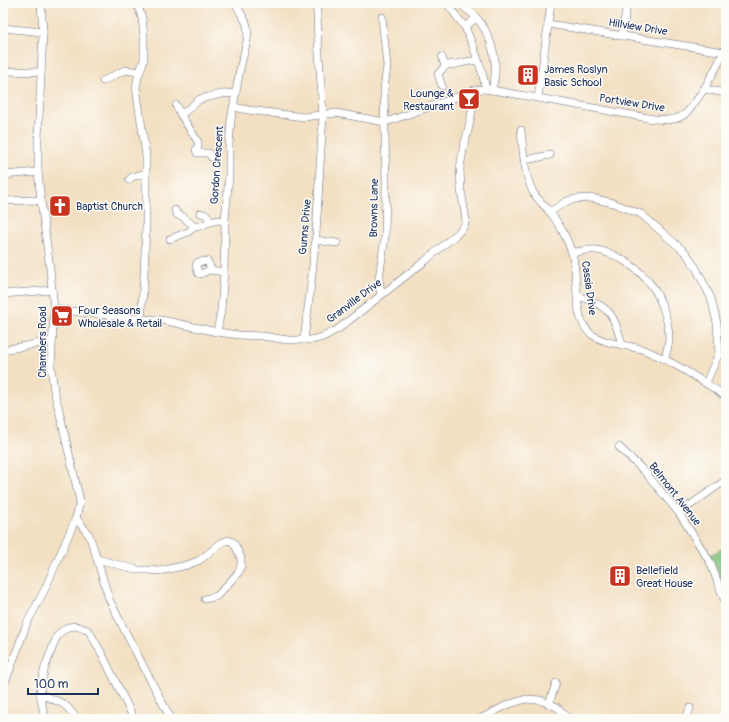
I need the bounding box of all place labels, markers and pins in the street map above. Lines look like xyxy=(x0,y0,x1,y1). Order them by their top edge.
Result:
building icon: James Roslyn Basic School xyxy=(515,62,541,88)
place label: James Roslyn Basic School xyxy=(544,63,608,89)
bar icon: Lounge & Restaurant xyxy=(456,86,482,112)
place label: Lounge & Restaurant xyxy=(403,87,455,113)
church icon: Baptist Church xyxy=(47,193,73,219)
place label: Baptist Church xyxy=(76,200,143,213)
supermarket icon: Four Seasons Wholesale & Retail xyxy=(49,303,75,329)
place label: Four Seasons Wholesale & Retail xyxy=(78,304,162,330)
building icon: Bellefield Great House xyxy=(607,563,633,589)
place label: Bellefield Great House xyxy=(636,564,693,590)

